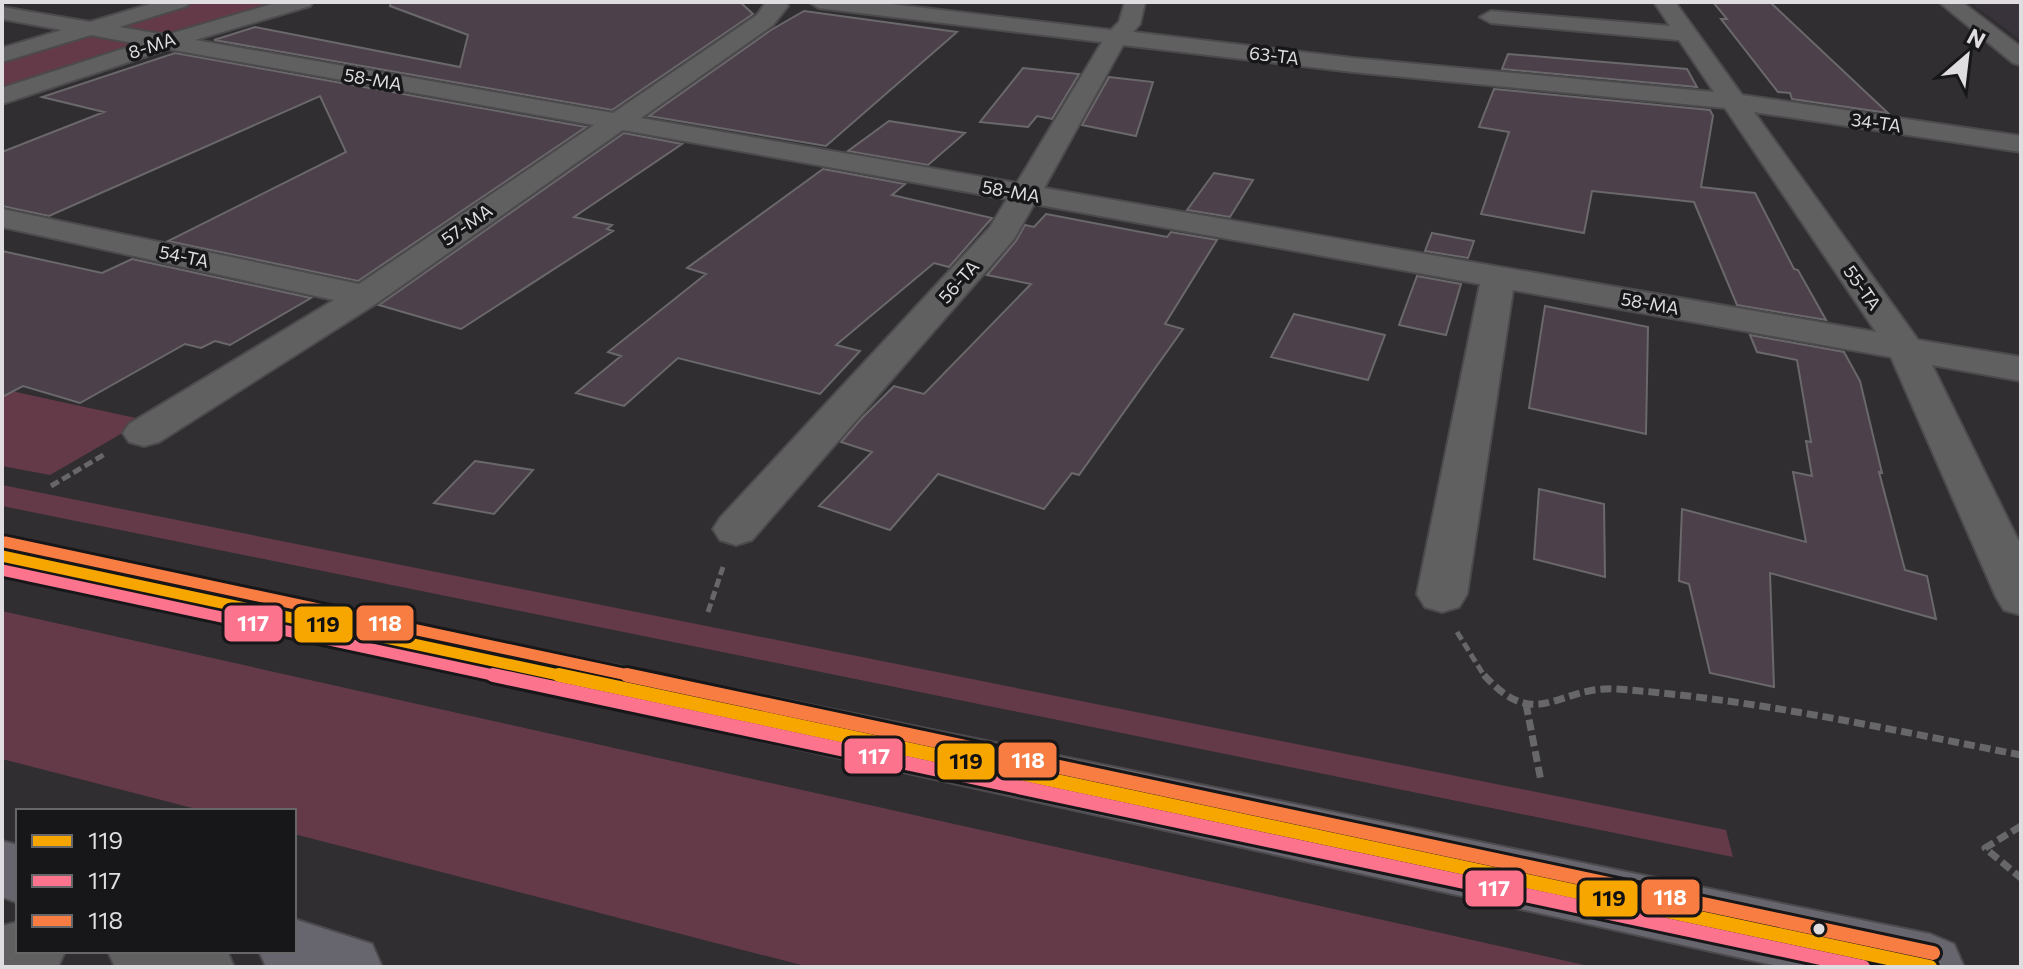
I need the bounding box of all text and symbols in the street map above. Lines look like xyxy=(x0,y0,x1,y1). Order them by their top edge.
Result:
north arrow xyxy=(1927,16,2007,96)
text: N xyxy=(1963,22,1990,54)
street label: 8-МА xyxy=(125,27,178,63)
street label: 63-ТА xyxy=(1248,41,1300,69)
street label: 58-МА xyxy=(342,63,404,95)
street label: 34-ТА xyxy=(1850,108,1902,136)
street label: 58-МА xyxy=(980,175,1042,207)
street label: 57-МА xyxy=(437,199,496,250)
street label: 54-ТА xyxy=(157,240,211,272)
street label: 56-ТА xyxy=(933,255,983,307)
street label: 55-ТА xyxy=(1840,261,1886,314)
street label: 58-МА xyxy=(1619,287,1681,319)
line badge: 117 xyxy=(223,604,284,643)
line badge: 118 xyxy=(355,604,415,642)
line badge: 119 xyxy=(293,605,354,644)
text: 117 xyxy=(237,609,269,636)
text: 118 xyxy=(368,609,402,636)
text: 119 xyxy=(306,610,340,637)
line badge: 117 xyxy=(843,737,904,775)
line badge: 118 xyxy=(997,741,1058,779)
text: 117 xyxy=(858,742,890,769)
line badge: 119 xyxy=(936,742,996,781)
text: 118 xyxy=(1011,746,1045,773)
text: 119 xyxy=(949,747,983,774)
legend xyxy=(16,809,296,953)
text: 119 xyxy=(88,825,123,854)
text: 117 xyxy=(88,865,121,894)
line badge: 117 xyxy=(1464,869,1525,908)
text: 117 xyxy=(1478,874,1510,901)
line badge: 118 xyxy=(1640,878,1701,916)
line badge: 119 xyxy=(1578,879,1639,918)
text: 118 xyxy=(1653,883,1687,910)
text: 119 xyxy=(1592,884,1626,911)
text: 118 xyxy=(88,905,123,934)
unlabelled marker xyxy=(1811,921,1827,937)

